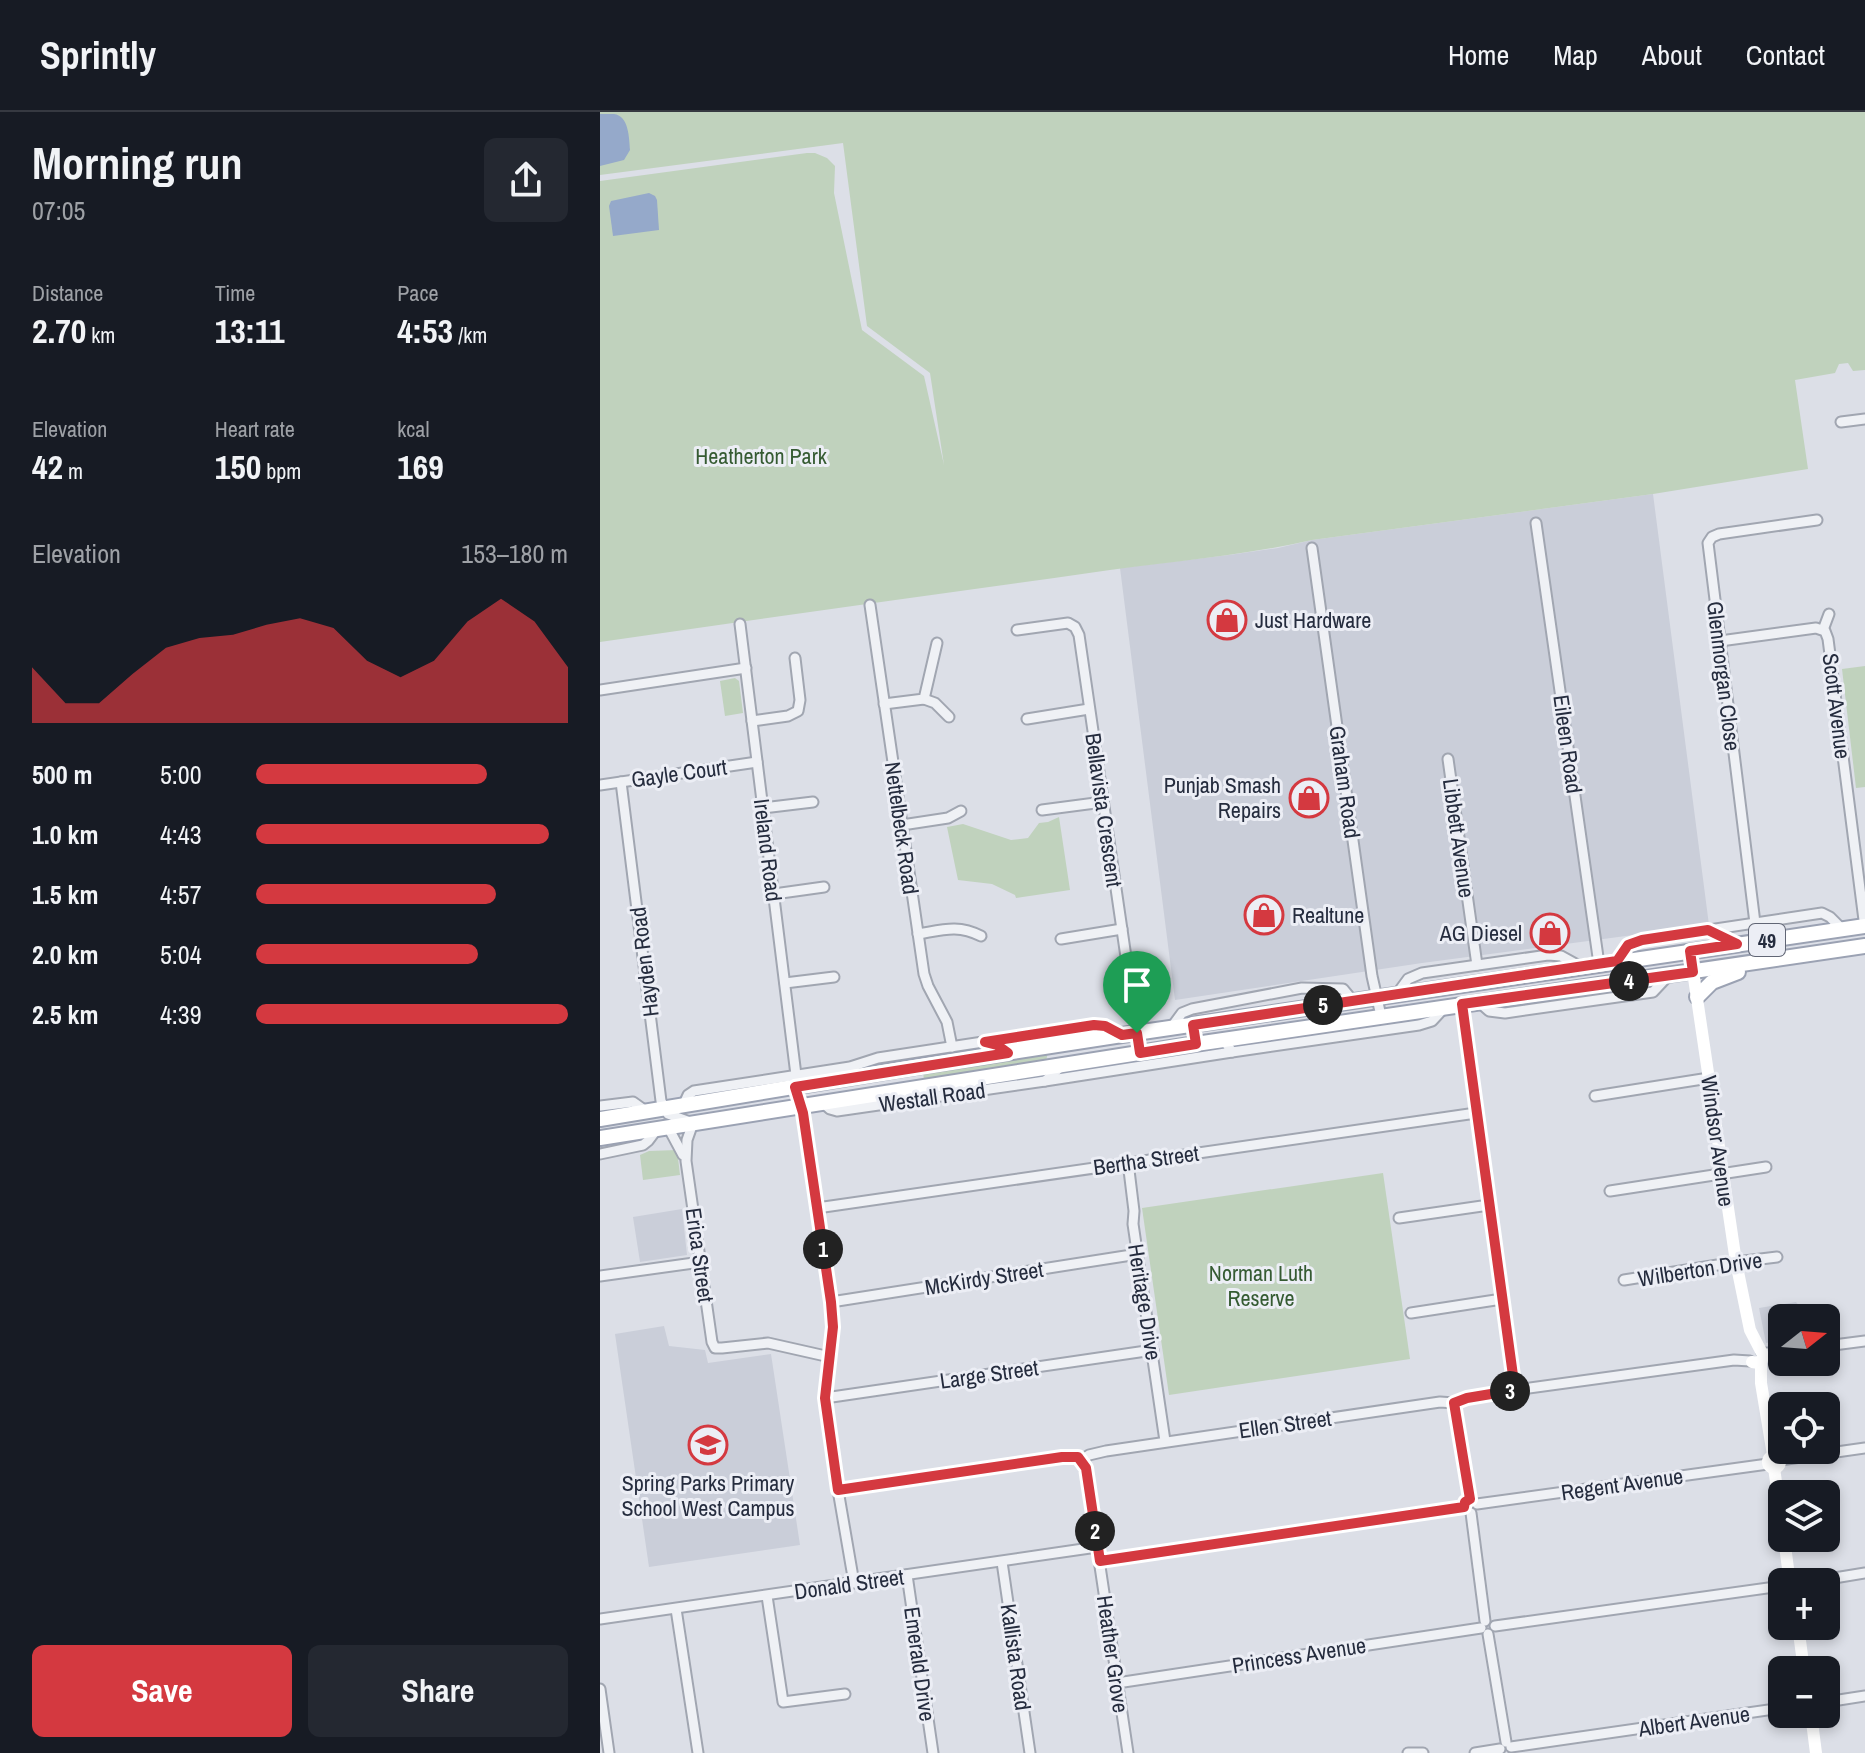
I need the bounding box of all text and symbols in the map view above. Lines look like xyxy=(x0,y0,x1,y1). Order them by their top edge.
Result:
text: Sprintly xyxy=(40,30,156,81)
text: Home xyxy=(1448,36,1509,74)
text: Map xyxy=(1553,36,1598,74)
text: About xyxy=(1642,36,1702,74)
text: Contact xyxy=(1746,36,1825,74)
text: Morning run xyxy=(32,133,242,193)
button: share xyxy=(484,138,568,222)
text: 07:05 xyxy=(32,193,85,228)
text: Distance xyxy=(32,278,103,308)
text: Time xyxy=(215,278,255,308)
text: Pace xyxy=(397,278,438,308)
text: 2.70 xyxy=(32,308,86,354)
text: 13:11 xyxy=(215,308,284,354)
text: 4:53 xyxy=(397,308,453,354)
text: km xyxy=(86,320,115,350)
text: /km xyxy=(453,320,487,350)
text: Elevation xyxy=(32,414,107,444)
text: Heart rate xyxy=(215,414,295,444)
text: kcal xyxy=(397,414,429,444)
park label: Heatherton Park xyxy=(695,441,828,471)
text: 42 xyxy=(32,444,63,490)
text: 150 xyxy=(215,444,261,490)
text: 169 xyxy=(397,444,444,490)
text: m xyxy=(63,456,83,486)
text: bpm xyxy=(261,456,301,486)
text: Elevation xyxy=(32,536,121,571)
text: 153–180 m xyxy=(461,536,568,571)
shop icon: Just Hardware xyxy=(1206,599,1248,641)
street label: Glenmorgan Close xyxy=(1700,600,1748,752)
place label: Just Hardware xyxy=(1255,605,1371,635)
street label: Scott Avenue xyxy=(1816,652,1858,760)
street label: Eileen Road xyxy=(1546,693,1590,795)
street label: Graham Road xyxy=(1322,724,1368,840)
street label: Bellavista Crescent xyxy=(1078,731,1130,889)
street label: Gayle Court xyxy=(629,751,729,795)
text: 500 m xyxy=(32,757,92,792)
text: 5:00 xyxy=(160,757,202,792)
street label: Nettelbeck Road xyxy=(878,760,926,896)
place label: Punjab Smash Repairs xyxy=(1164,770,1281,825)
street label: Libbett Avenue xyxy=(1436,776,1482,900)
shop icon: Punjab Smash Repairs xyxy=(1288,777,1330,819)
street label: Ireland Road xyxy=(747,797,789,903)
text: 1.0 km xyxy=(32,817,98,852)
text: 4:43 xyxy=(160,817,202,852)
text: 1.5 km xyxy=(32,877,98,912)
text: 4:57 xyxy=(160,877,202,912)
shop icon: Realtune xyxy=(1243,894,1285,936)
place label: Realtune xyxy=(1292,900,1364,930)
street label: Hayden Road xyxy=(622,905,666,1019)
shop icon: AG Diesel xyxy=(1529,912,1571,954)
place label: AG Diesel xyxy=(1439,918,1522,948)
road number: 49 xyxy=(1749,924,1785,956)
text: 2.0 km xyxy=(32,937,98,972)
text: 5:04 xyxy=(160,937,202,972)
pin xyxy=(1103,951,1171,1033)
pin: 4 xyxy=(1609,961,1649,1001)
icon: arrive xyxy=(1115,963,1159,1007)
text: 4 xyxy=(1624,966,1634,996)
pin: 5 xyxy=(1303,985,1343,1025)
text: 5 xyxy=(1318,990,1328,1020)
text: 2.5 km xyxy=(32,997,98,1032)
text: 4:39 xyxy=(160,997,202,1032)
street label: Windsor Avenue xyxy=(1694,1074,1742,1208)
street label: Westall Road xyxy=(877,1075,987,1119)
street label: Bertha Street xyxy=(1091,1138,1201,1182)
street label: Erica Street xyxy=(679,1206,721,1304)
pin: 1 xyxy=(803,1229,843,1269)
text: 1 xyxy=(818,1234,828,1264)
street label: Heritage Drive xyxy=(1121,1242,1169,1362)
street label: Wilberton Drive xyxy=(1636,1244,1764,1294)
street label: McKirdy Street xyxy=(923,1254,1045,1302)
park label: Norman Luth Reserve xyxy=(1209,1258,1313,1313)
north arrow xyxy=(1768,1304,1840,1376)
map controls xyxy=(1768,1304,1840,1728)
street label: Large Street xyxy=(938,1352,1040,1396)
pin: 3 xyxy=(1490,1371,1530,1411)
text: 3 xyxy=(1505,1376,1515,1406)
button: locate xyxy=(1768,1392,1840,1464)
street label: Ellen Street xyxy=(1237,1403,1333,1445)
school or university icon: Spring Parks Primary School West Campus xyxy=(687,1424,729,1466)
street label: Regent Avenue xyxy=(1559,1461,1685,1507)
place label: Spring Parks Primary School West Campus xyxy=(621,1468,795,1523)
button: layers xyxy=(1768,1480,1840,1552)
pin: 2 xyxy=(1075,1511,1115,1551)
text: 2 xyxy=(1090,1516,1100,1546)
street label: Donald Street xyxy=(792,1561,906,1607)
button: + xyxy=(1768,1568,1840,1640)
street label: Heather Grove xyxy=(1090,1593,1136,1715)
street label: Kallista Road xyxy=(994,1602,1038,1712)
street label: Emerald Drive xyxy=(897,1605,943,1723)
street label: Princess Avenue xyxy=(1230,1630,1368,1680)
button: Save xyxy=(32,1645,292,1737)
button: Share xyxy=(308,1645,568,1737)
button: − xyxy=(1768,1656,1840,1728)
street label: Albert Avenue xyxy=(1635,1698,1752,1744)

